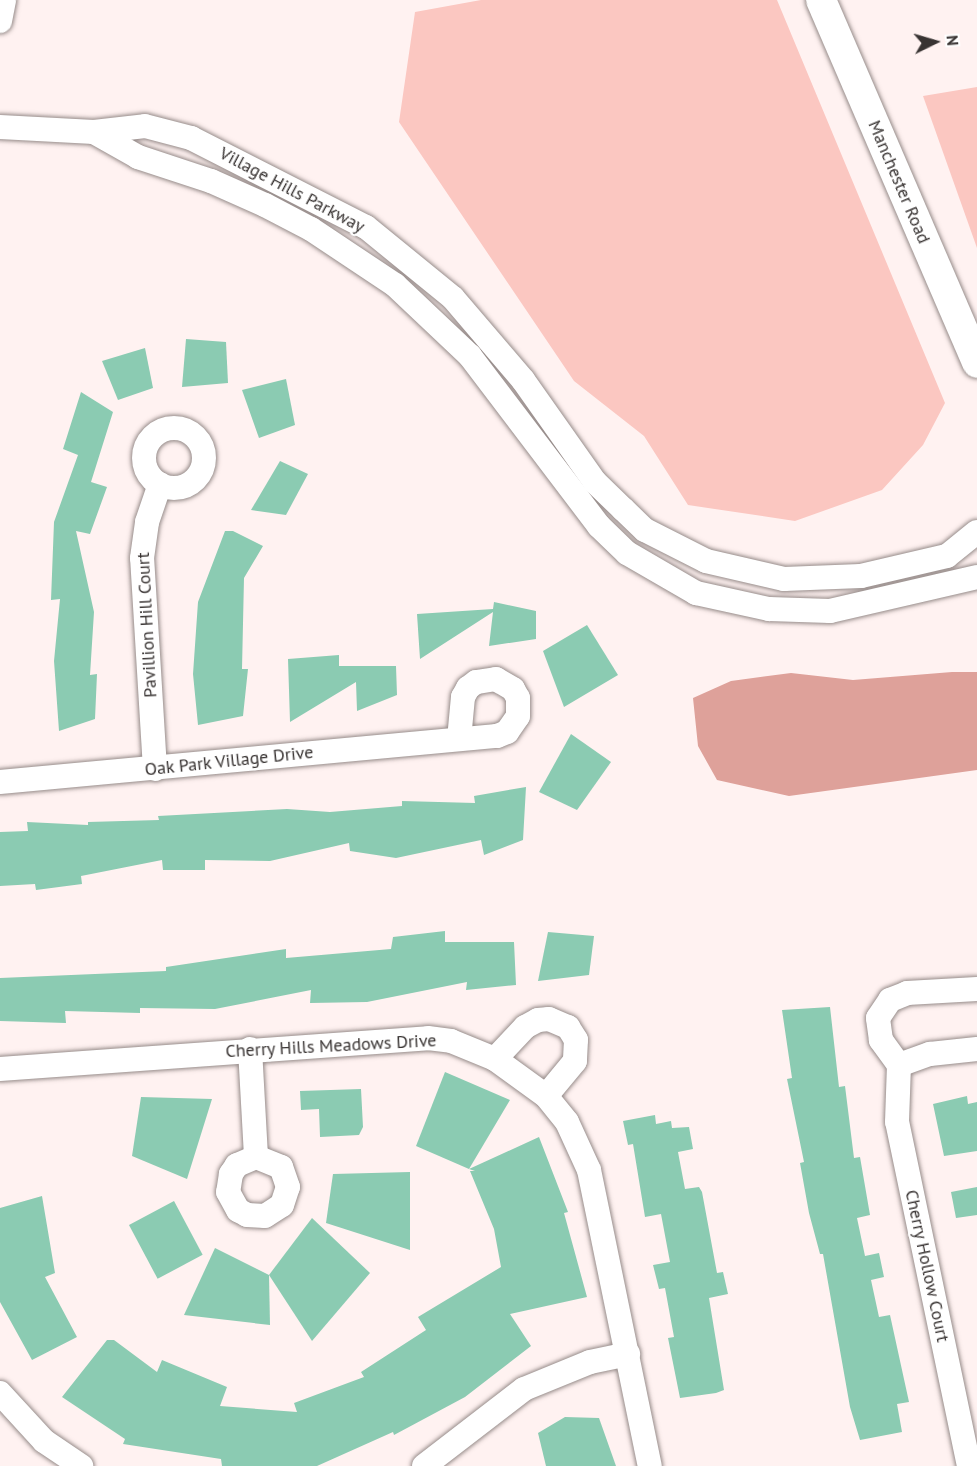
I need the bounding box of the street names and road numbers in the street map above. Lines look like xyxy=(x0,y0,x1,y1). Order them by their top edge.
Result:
street label: Manchester Road xyxy=(863,117,935,247)
street label: Village Hills Parkway xyxy=(216,143,368,237)
street label: Pavillion Hill Court xyxy=(132,552,162,698)
street label: Oak Park Village Drive xyxy=(143,741,315,781)
street label: Cherry Hills Meadows Drive xyxy=(225,1030,437,1062)
street label: Cherry Hollow Court xyxy=(900,1187,954,1345)

